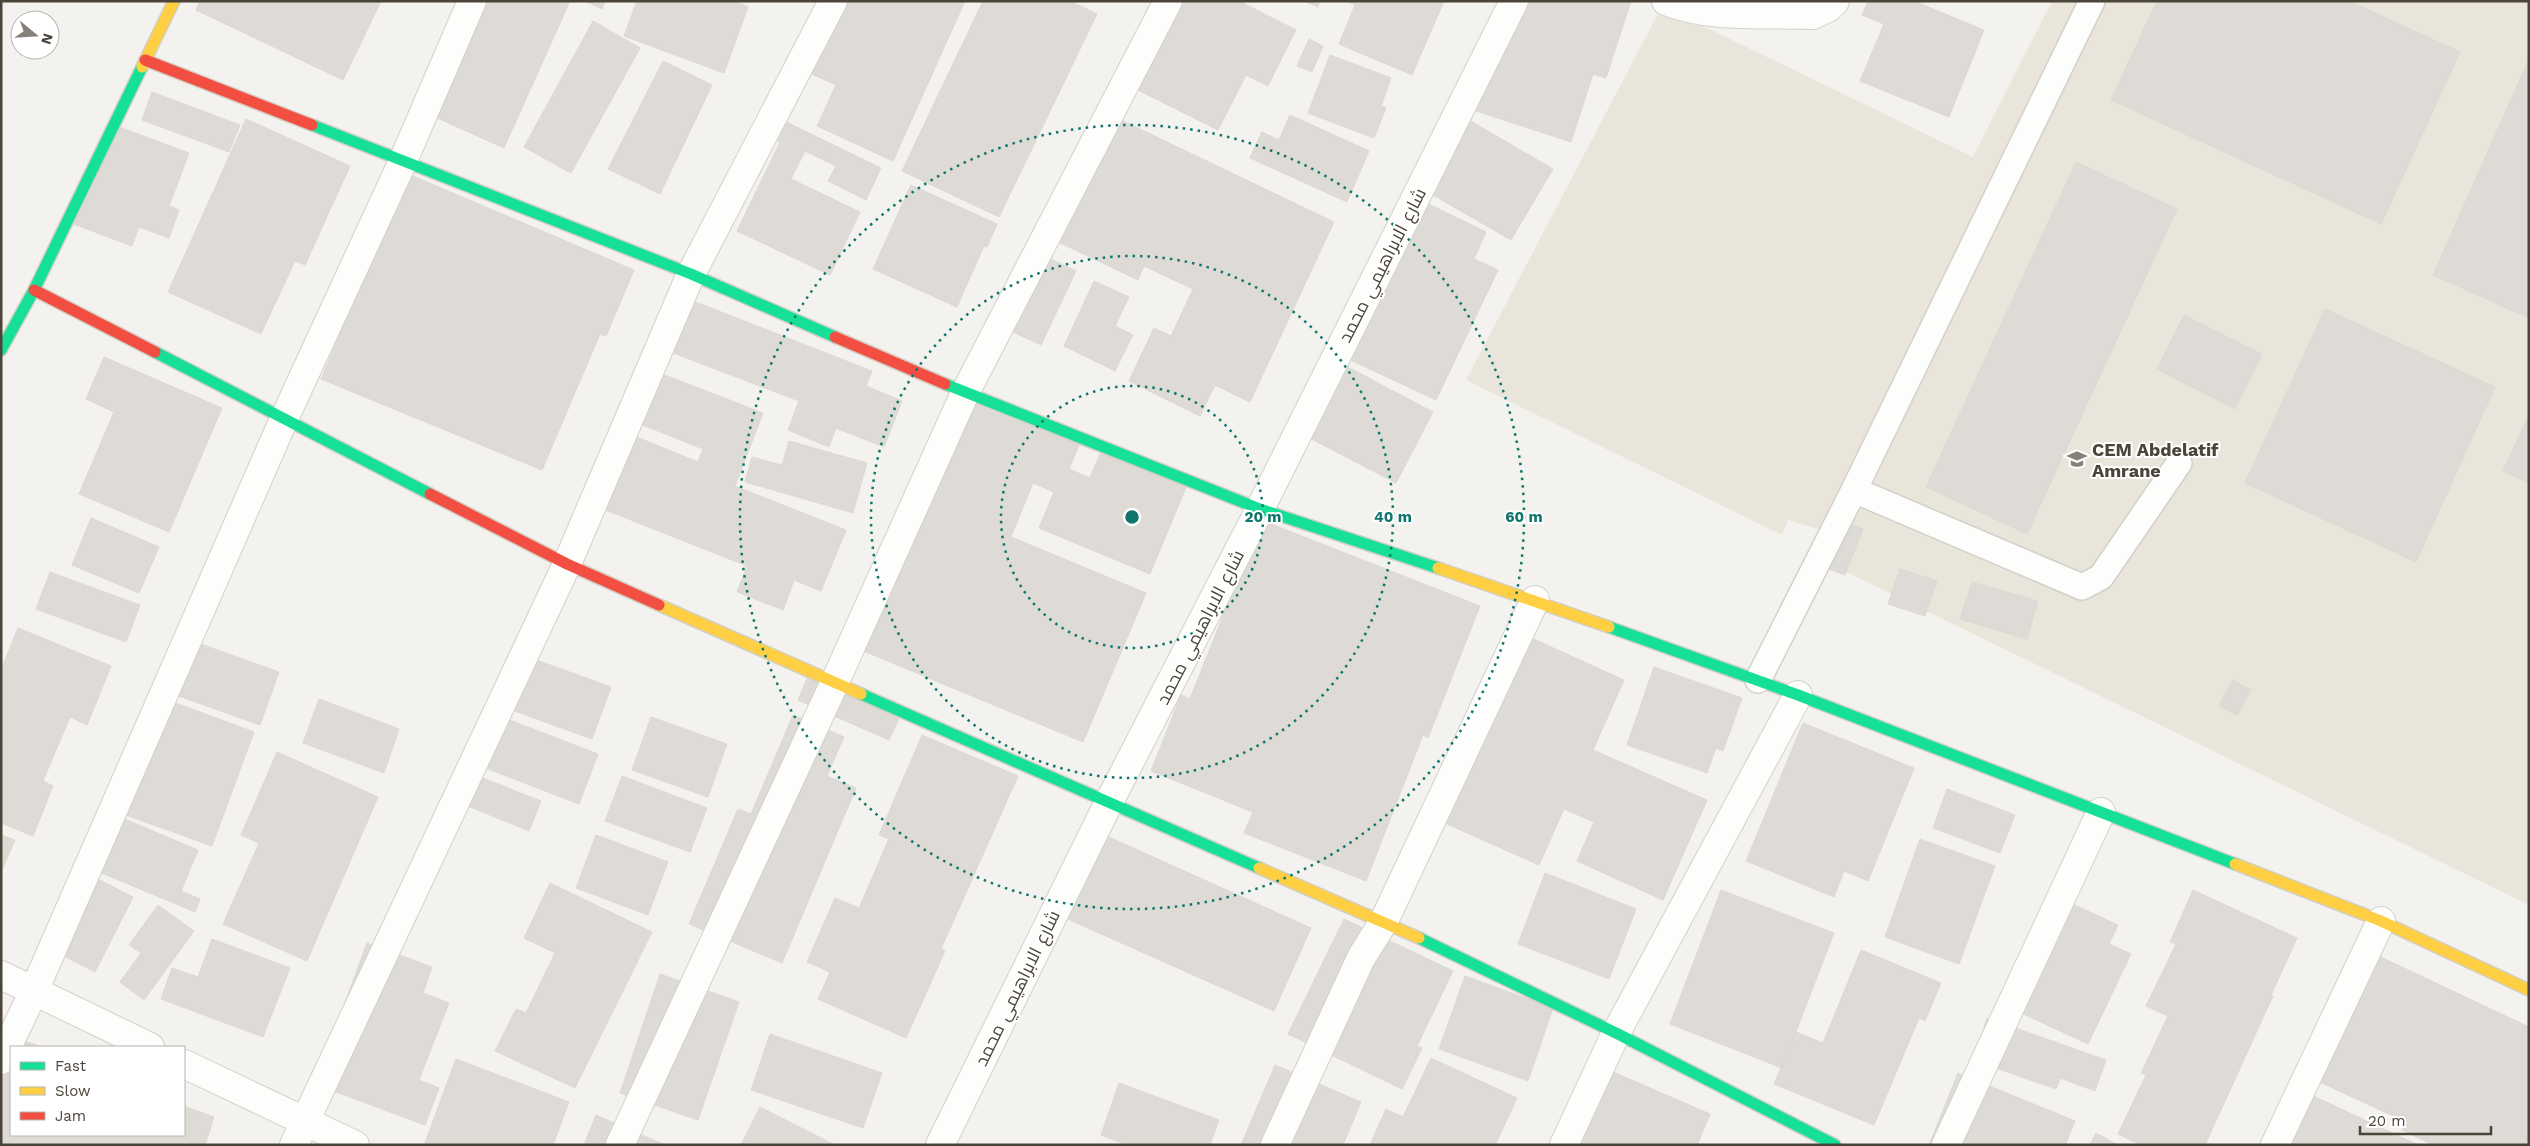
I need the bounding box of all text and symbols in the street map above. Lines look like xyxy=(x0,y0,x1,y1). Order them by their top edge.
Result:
north arrow xyxy=(10,10,60,60)
text: N xyxy=(38,32,57,46)
street label: شارع الابراهيمي محمد xyxy=(1334,184,1434,348)
place label: CEM Abdelatif Amrane xyxy=(2092,439,2219,481)
school or university icon: CEM Abdelatif Amrane xyxy=(2066,448,2088,470)
centre of rings xyxy=(1123,508,1141,526)
text: 20 m xyxy=(1244,508,1282,526)
text: 40 m xyxy=(1374,508,1412,526)
text: 60 m xyxy=(1505,508,1543,526)
street label: شارع الابراهيمي محمد xyxy=(1152,546,1252,710)
street label: شارع الابراهيمي محمد xyxy=(970,907,1067,1071)
legend xyxy=(10,1046,185,1136)
text: Fast xyxy=(55,1057,87,1075)
text: Slow xyxy=(55,1082,91,1100)
scale bar xyxy=(2360,1104,2491,1136)
text: Jam xyxy=(55,1107,86,1125)
text: 20 m xyxy=(2368,1112,2406,1130)

